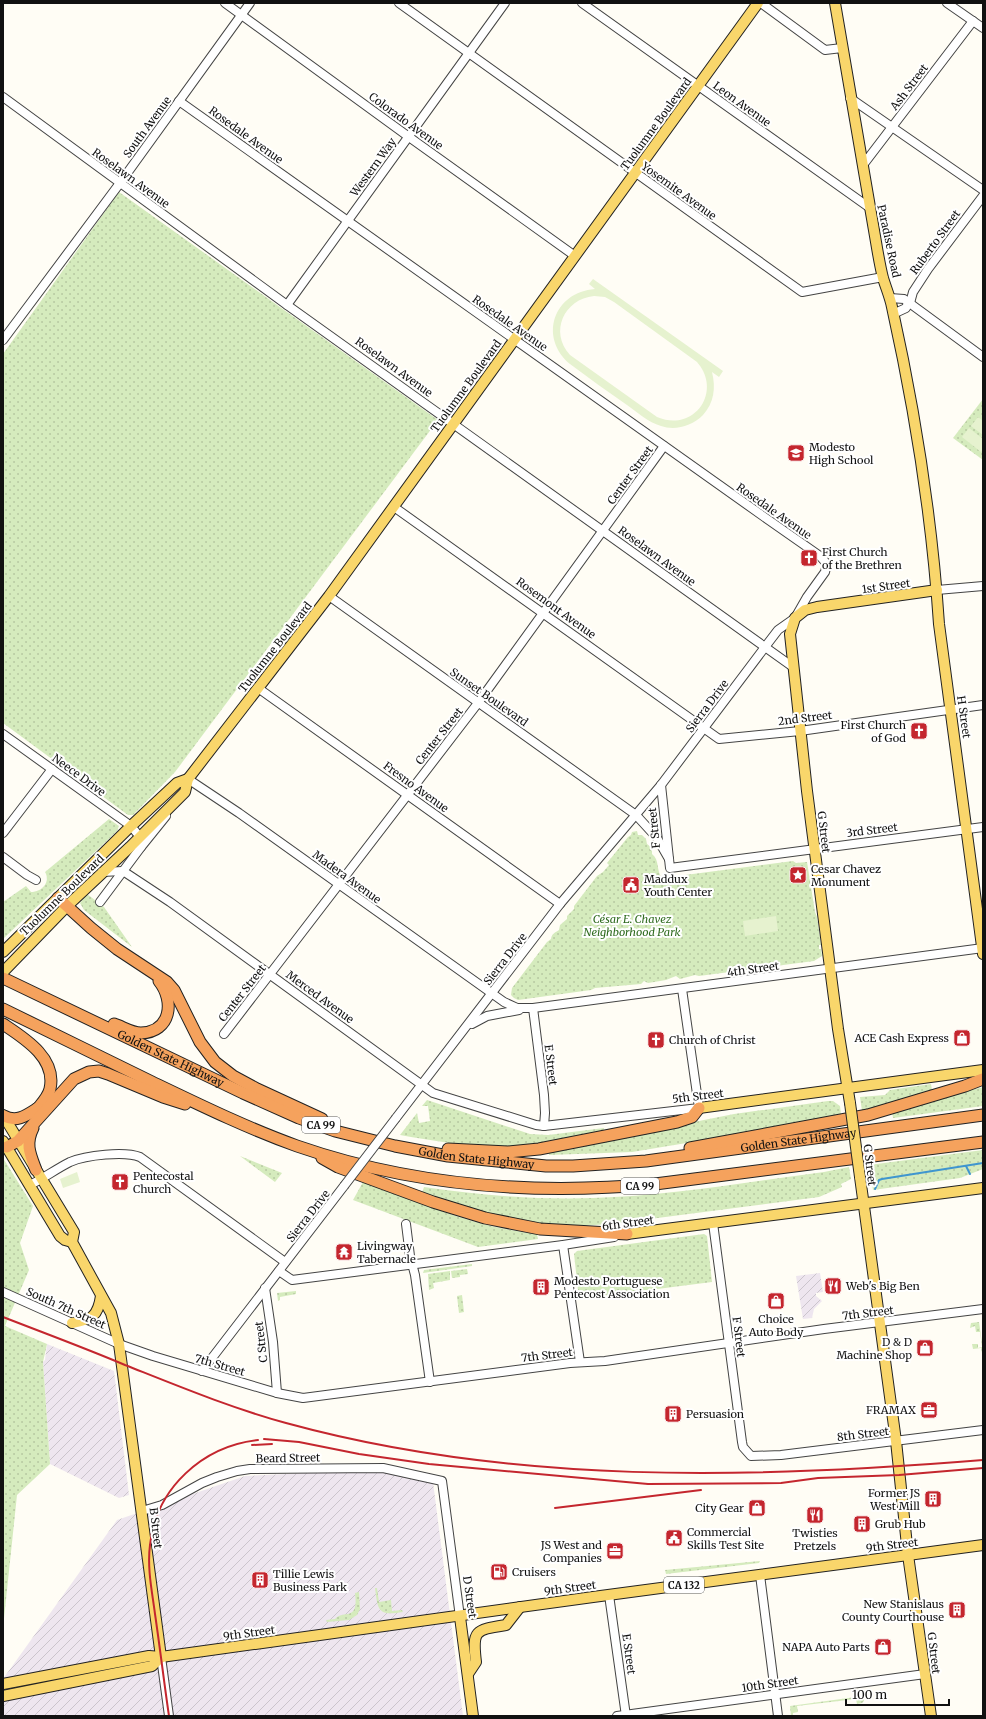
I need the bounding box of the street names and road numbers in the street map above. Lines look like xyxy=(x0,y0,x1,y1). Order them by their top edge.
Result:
street label: Ash Street xyxy=(886,61,931,114)
street label: Tuolumne Boulevard xyxy=(618,75,694,173)
street label: Leon Avenue xyxy=(710,78,774,130)
street label: Colorado Avenue xyxy=(366,89,446,153)
street label: South Avenue xyxy=(120,93,174,160)
street label: Rosedale Avenue xyxy=(206,103,286,167)
street label: Western Way xyxy=(346,134,399,200)
street label: Roselawn Avenue xyxy=(90,145,173,211)
street label: Yosemite Avenue xyxy=(638,159,719,223)
street label: Paradise Road xyxy=(874,203,904,279)
street label: Ruberto Street xyxy=(907,206,964,277)
street label: Rosedale Avenue xyxy=(470,292,550,354)
street label: Roselawn Avenue xyxy=(353,334,436,400)
street label: Tuolumne Boulevard xyxy=(428,337,504,435)
street label: Center Street xyxy=(604,443,656,507)
street label: Rosedale Avenue xyxy=(734,480,814,542)
street label: Roselawn Avenue xyxy=(616,523,699,589)
street label: Rosemont Avenue xyxy=(513,574,599,642)
street label: 1st Street xyxy=(861,576,912,596)
street label: Tuolumne Boulevard xyxy=(235,599,315,695)
street label: Sunset Boulevard xyxy=(447,665,531,729)
street label: Sierra Drive xyxy=(683,677,732,735)
street label: H Street xyxy=(954,695,974,740)
street label: Center Street xyxy=(412,704,466,767)
street label: 2nd Street xyxy=(777,708,834,728)
street label: Neece Drive xyxy=(50,751,109,799)
street label: Fresno Avenue xyxy=(381,759,452,815)
street label: F Street xyxy=(645,806,663,849)
street label: G Street xyxy=(814,810,834,854)
street label: 3rd Street xyxy=(846,820,899,840)
street label: Madera Avenue xyxy=(310,847,384,907)
street label: Tuolumne Boulevard xyxy=(17,851,107,939)
street label: Sierra Drive xyxy=(480,930,530,988)
street label: 4th Street xyxy=(726,958,781,980)
street label: Center Street xyxy=(215,961,269,1024)
street label: Merced Avenue xyxy=(283,968,357,1026)
street label: Golden State Highway xyxy=(115,1027,227,1090)
street label: E Street xyxy=(542,1044,561,1087)
street label: 5th Street xyxy=(672,1086,725,1106)
road number: CA 99 xyxy=(302,1117,340,1133)
street label: Golden State Highway xyxy=(740,1125,858,1155)
street label: G Street xyxy=(860,1143,880,1187)
street label: Golden State Highway xyxy=(417,1144,536,1172)
road number: CA 99 xyxy=(621,1178,659,1194)
street label: Sierra Drive xyxy=(283,1187,333,1245)
street label: 6th Street xyxy=(601,1212,655,1234)
street label: South 7th Street xyxy=(24,1284,109,1332)
street label: 7th Street xyxy=(841,1303,895,1323)
street label: F Street xyxy=(730,1316,749,1359)
street label: C Street xyxy=(251,1320,270,1363)
street label: 7th Street xyxy=(520,1345,574,1365)
street label: 7th Street xyxy=(193,1351,247,1379)
street label: 8th Street xyxy=(836,1424,890,1444)
street label: Beard Street xyxy=(256,1450,321,1466)
street label: B Street xyxy=(147,1507,166,1550)
street label: 9th Street xyxy=(865,1535,919,1555)
street label: D Street xyxy=(460,1575,480,1620)
street label: 9th Street xyxy=(543,1577,598,1599)
road number: CA 132 xyxy=(664,1577,704,1593)
street label: 9th Street xyxy=(222,1622,277,1644)
street label: G Street xyxy=(924,1631,944,1675)
street label: E Street xyxy=(619,1633,639,1676)
street label: 10th Street xyxy=(741,1673,800,1695)

